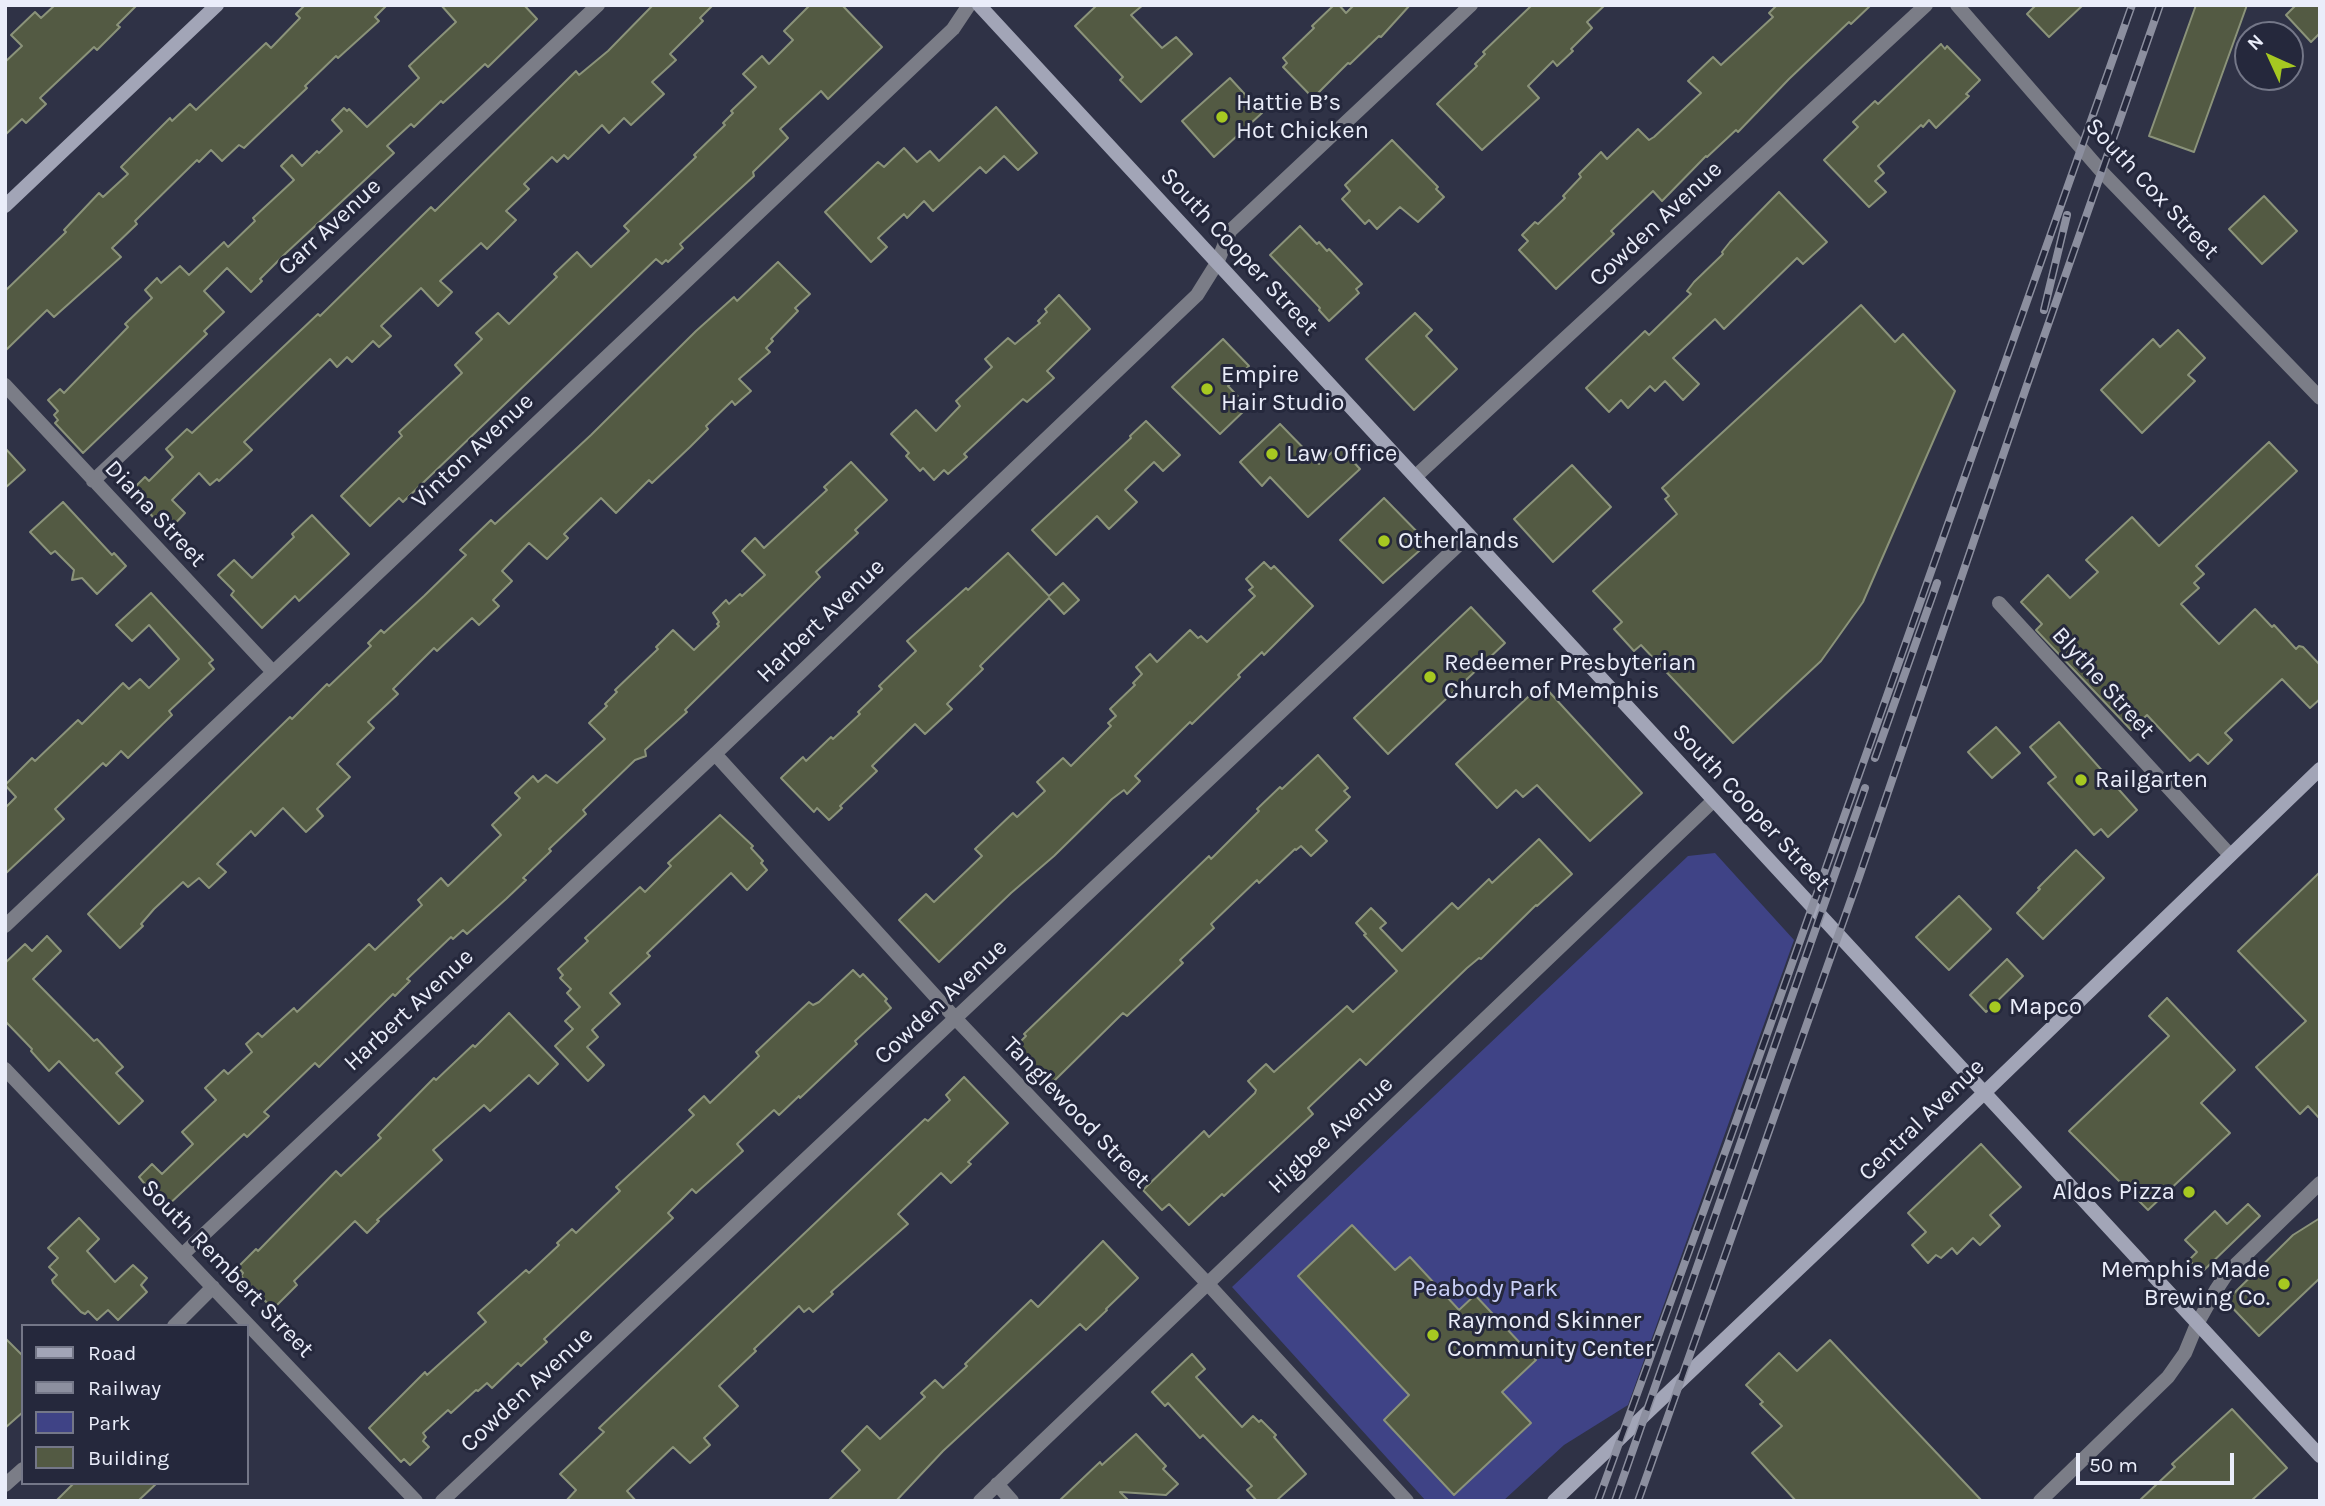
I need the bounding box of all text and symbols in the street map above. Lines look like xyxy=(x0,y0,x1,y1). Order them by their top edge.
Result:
north arrow xyxy=(2234,21,2304,91)
text: N xyxy=(2243,30,2268,55)
place label: Hattie B’s Hot Chicken xyxy=(1236,89,1369,145)
marker: Hattie B’s Hot Chicken xyxy=(1214,109,1230,125)
street label: South Cox Street xyxy=(2079,112,2225,266)
street label: Cowden Avenue xyxy=(1584,155,1728,293)
street label: South Cooper Street xyxy=(1154,162,1324,342)
street label: Carr Avenue xyxy=(273,172,387,282)
place label: Empire Hair Studio xyxy=(1221,361,1344,417)
marker: Empire Hair Studio xyxy=(1199,381,1215,397)
street label: Vinton Avenue xyxy=(406,387,540,515)
place label: Law Office xyxy=(1286,440,1397,468)
marker: Law Office xyxy=(1264,446,1280,462)
street label: Diana Street xyxy=(98,455,212,573)
place label: Otherlands xyxy=(1398,527,1519,555)
marker: Otherlands xyxy=(1376,533,1392,549)
street label: Harbert Avenue xyxy=(751,553,891,689)
street label: Blythe Street xyxy=(2045,621,2161,745)
place label: Redeemer Presbyterian Church of Memphis xyxy=(1444,649,1696,705)
marker: Redeemer Presbyterian Church of Memphis xyxy=(1422,669,1438,685)
street label: South Cooper Street xyxy=(1666,718,1836,898)
place label: Railgarten xyxy=(2095,766,2208,794)
marker: Railgarten xyxy=(2073,772,2089,788)
street label: Cowden Avenue xyxy=(869,933,1013,1071)
street label: Harbert Avenue xyxy=(338,943,480,1077)
place label: Mapco xyxy=(2009,993,2082,1021)
marker: Mapco xyxy=(1987,999,2003,1015)
street label: Tanglewood Street xyxy=(996,1031,1156,1195)
street label: Central Avenue xyxy=(1853,1053,1991,1187)
street label: Higbee Avenue xyxy=(1263,1070,1399,1200)
street label: South Rembert Street xyxy=(134,1174,320,1364)
place label: Aldos Pizza xyxy=(2052,1178,2175,1206)
marker: Aldos Pizza xyxy=(2181,1184,2197,1200)
place label: Memphis Made Brewing Co. xyxy=(2101,1256,2270,1312)
park label: Peabody Park xyxy=(1412,1275,1558,1303)
marker: Memphis Made Brewing Co. xyxy=(2276,1276,2292,1292)
place label: Raymond Skinner Community Center xyxy=(1447,1307,1653,1363)
street label: Cowden Avenue xyxy=(455,1321,599,1459)
legend xyxy=(21,1324,248,1485)
marker: Raymond Skinner Community Center xyxy=(1425,1327,1441,1343)
text: Road xyxy=(88,1341,136,1365)
text: Railway xyxy=(88,1376,161,1400)
text: Park xyxy=(88,1411,131,1435)
scale bar xyxy=(2080,1440,2238,1484)
text: Building xyxy=(88,1446,169,1470)
text: 50 m xyxy=(2089,1453,2138,1477)

